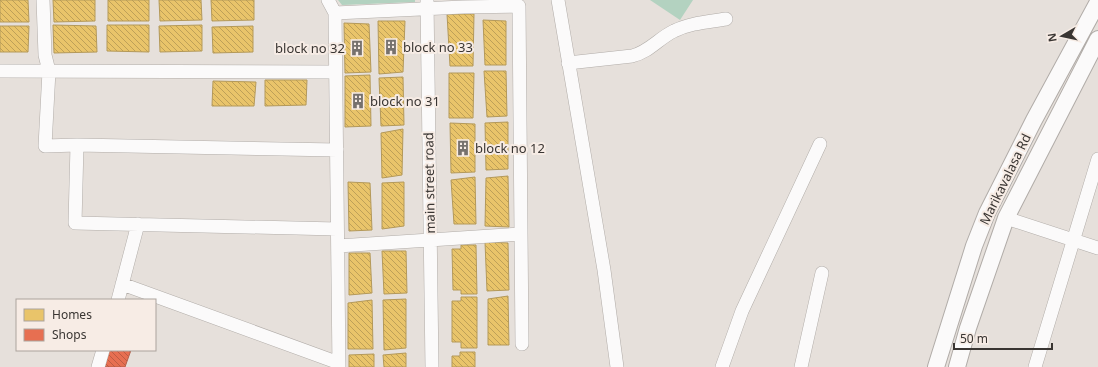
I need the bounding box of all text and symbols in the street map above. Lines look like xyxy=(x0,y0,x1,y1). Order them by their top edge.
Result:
north arrow xyxy=(1042,16,1082,56)
text: N xyxy=(1044,32,1060,43)
building icon: block no 33 xyxy=(382,38,400,56)
place label: block no 33 xyxy=(403,38,473,56)
place label: block no 32 xyxy=(275,39,345,57)
building icon: block no 32 xyxy=(348,39,366,57)
building icon: block no 31 xyxy=(349,92,367,110)
place label: block no 31 xyxy=(370,92,440,110)
street label: Marikavalasa Rd xyxy=(975,130,1035,228)
street label: main street road xyxy=(419,132,439,234)
building icon: block no 12 xyxy=(454,139,472,157)
place label: block no 12 xyxy=(475,139,545,157)
legend xyxy=(16,299,156,351)
text: Homes xyxy=(52,306,92,323)
scale bar xyxy=(954,325,1052,351)
text: Shops xyxy=(52,326,87,343)
text: 50 m xyxy=(960,330,988,347)

